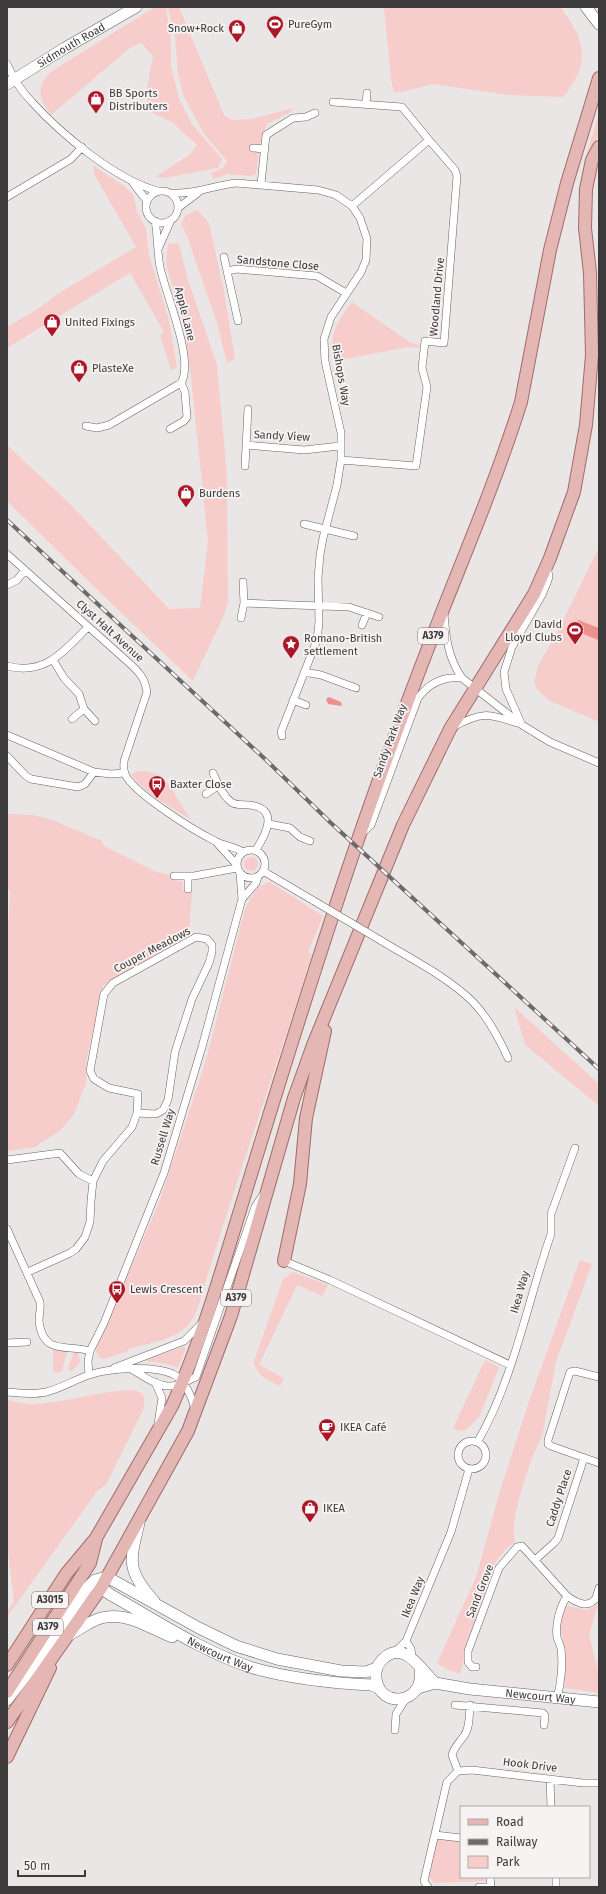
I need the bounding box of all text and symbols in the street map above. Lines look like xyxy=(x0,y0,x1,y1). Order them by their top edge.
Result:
sports icon: PureGym xyxy=(265,14,285,39)
shop icon: Snow+Rock xyxy=(227,18,247,43)
place label: PureGym xyxy=(288,18,332,31)
street label: Sidmouth Road xyxy=(35,20,107,70)
place label: Snow+Rock xyxy=(168,22,224,35)
place label: BB Sports Distributers xyxy=(109,87,168,113)
shop icon: BB Sports Distributers xyxy=(86,89,106,114)
street label: Sandstone Close xyxy=(236,253,320,273)
street label: Woodland Drive xyxy=(427,257,447,337)
street label: Apple Lane xyxy=(172,286,198,342)
shop icon: United Fixings xyxy=(42,312,62,337)
place label: United Fixings xyxy=(65,316,135,329)
street label: Bishops Way xyxy=(329,343,353,407)
shop icon: PlasteXe xyxy=(69,358,89,383)
place label: PlasteXe xyxy=(92,362,134,375)
street label: Sandy View xyxy=(253,428,311,444)
shop icon: Burdens xyxy=(176,483,196,508)
place label: Burdens xyxy=(199,487,240,500)
street label: Clyst Halt Avenue xyxy=(74,597,146,665)
place label: David Lloyd Clubs xyxy=(505,618,562,644)
sports icon: David Lloyd Clubs xyxy=(565,620,585,645)
road number: A379 xyxy=(418,628,448,644)
place label: Romano-British settlement xyxy=(304,632,382,658)
place icon: Romano-British settlement xyxy=(281,634,301,659)
street label: Sandy Park Way xyxy=(371,702,410,780)
bus stop icon: Baxter Close xyxy=(147,774,167,799)
place label: Baxter Close xyxy=(170,778,232,791)
street label: Couper Meadows xyxy=(111,924,193,976)
street label: Russell Way xyxy=(148,1107,178,1167)
street label: Ikea Way xyxy=(508,1269,532,1315)
bus stop icon: Lewis Crescent xyxy=(107,1279,127,1304)
place label: Lewis Crescent xyxy=(130,1283,203,1296)
road number: A379 xyxy=(221,1290,251,1306)
cafe icon: IKEA Café xyxy=(317,1417,337,1442)
place label: IKEA Café xyxy=(340,1421,386,1434)
street label: Caddy Place xyxy=(544,1467,574,1529)
shop icon: IKEA xyxy=(300,1498,320,1523)
place label: IKEA xyxy=(323,1502,346,1515)
street label: Sand Grove xyxy=(463,1562,497,1620)
street label: Ikea Way xyxy=(399,1574,427,1620)
road number: A3015 xyxy=(32,1592,68,1608)
road number: A379 xyxy=(33,1619,63,1635)
street label: Newcourt Way xyxy=(185,1634,255,1674)
street label: Newcourt Way xyxy=(505,1686,577,1706)
street label: Hook Drive xyxy=(502,1755,558,1775)
legend xyxy=(460,1806,590,1878)
text: Road xyxy=(496,1815,524,1829)
text: Railway xyxy=(496,1835,537,1849)
scale bar xyxy=(18,1852,85,1878)
text: Park xyxy=(496,1855,520,1869)
text: 50 m xyxy=(24,1859,50,1873)

